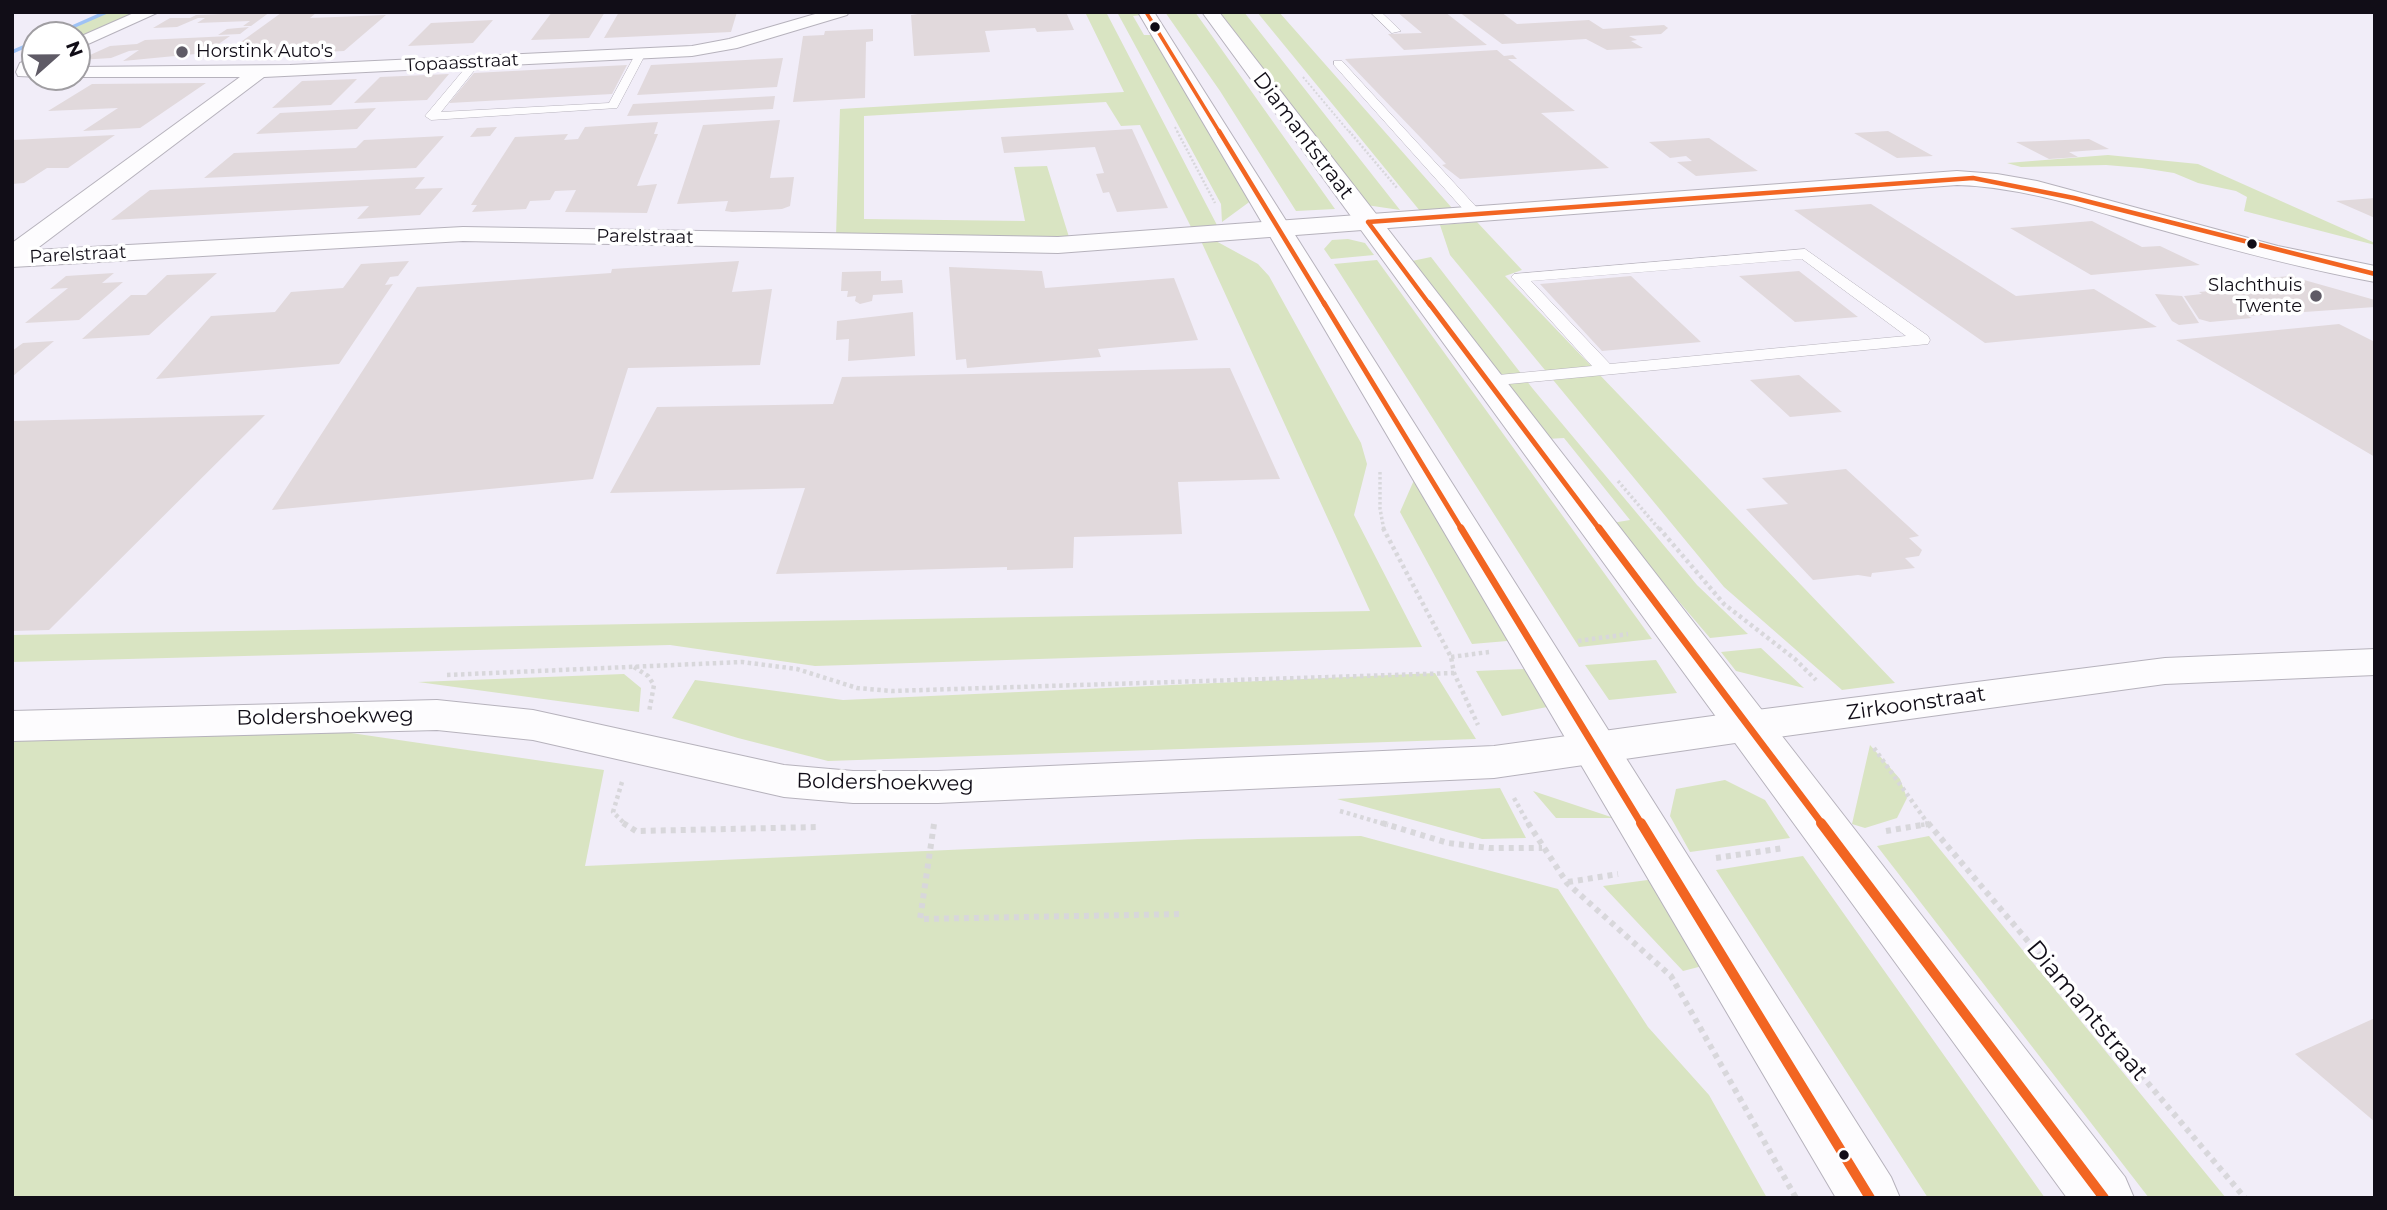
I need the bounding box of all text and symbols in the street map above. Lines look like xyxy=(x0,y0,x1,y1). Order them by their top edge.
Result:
unlabelled marker xyxy=(1148,20,1162,34)
north arrow xyxy=(21,21,91,91)
text: N xyxy=(61,38,88,60)
place label: Horstink Auto's xyxy=(196,41,333,63)
marker: Horstink Auto's xyxy=(174,44,190,60)
street label: Topaasstraat xyxy=(405,49,519,77)
street label: Diamantstraat xyxy=(1247,68,1359,204)
street label: Parelstraat xyxy=(596,225,694,249)
unlabelled marker xyxy=(2245,237,2259,251)
street label: Parelstraat xyxy=(29,242,127,268)
place label: Slachthuis Twente xyxy=(2208,275,2302,318)
marker: Slachthuis Twente xyxy=(2308,288,2324,304)
street label: Zirkoonstraat xyxy=(1845,682,1987,726)
street label: Boldershoekweg xyxy=(236,703,414,731)
street label: Boldershoekweg xyxy=(796,769,974,797)
street label: Diamantstraat xyxy=(2020,935,2154,1087)
unlabelled marker xyxy=(1837,1148,1851,1162)

